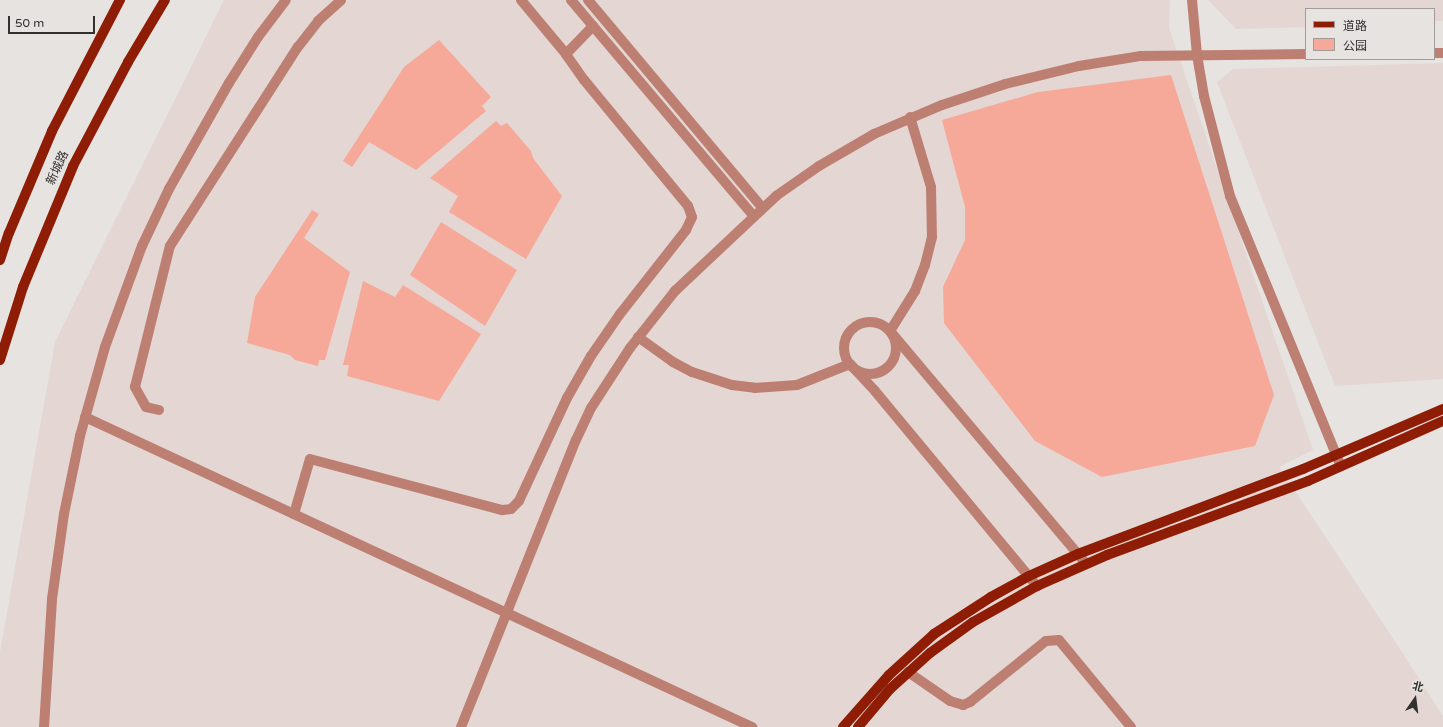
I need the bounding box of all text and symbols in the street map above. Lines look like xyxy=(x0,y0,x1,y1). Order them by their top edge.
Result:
scale bar xyxy=(10,8,97,34)
legend xyxy=(1305,8,1435,60)
text: 50 m xyxy=(15,16,44,30)
text: 道路 xyxy=(1343,19,1367,33)
text: 公园 xyxy=(1343,39,1367,53)
street label: 新城路 xyxy=(44,149,72,187)
north arrow xyxy=(1395,679,1435,719)
text: 北 xyxy=(1411,679,1425,695)

